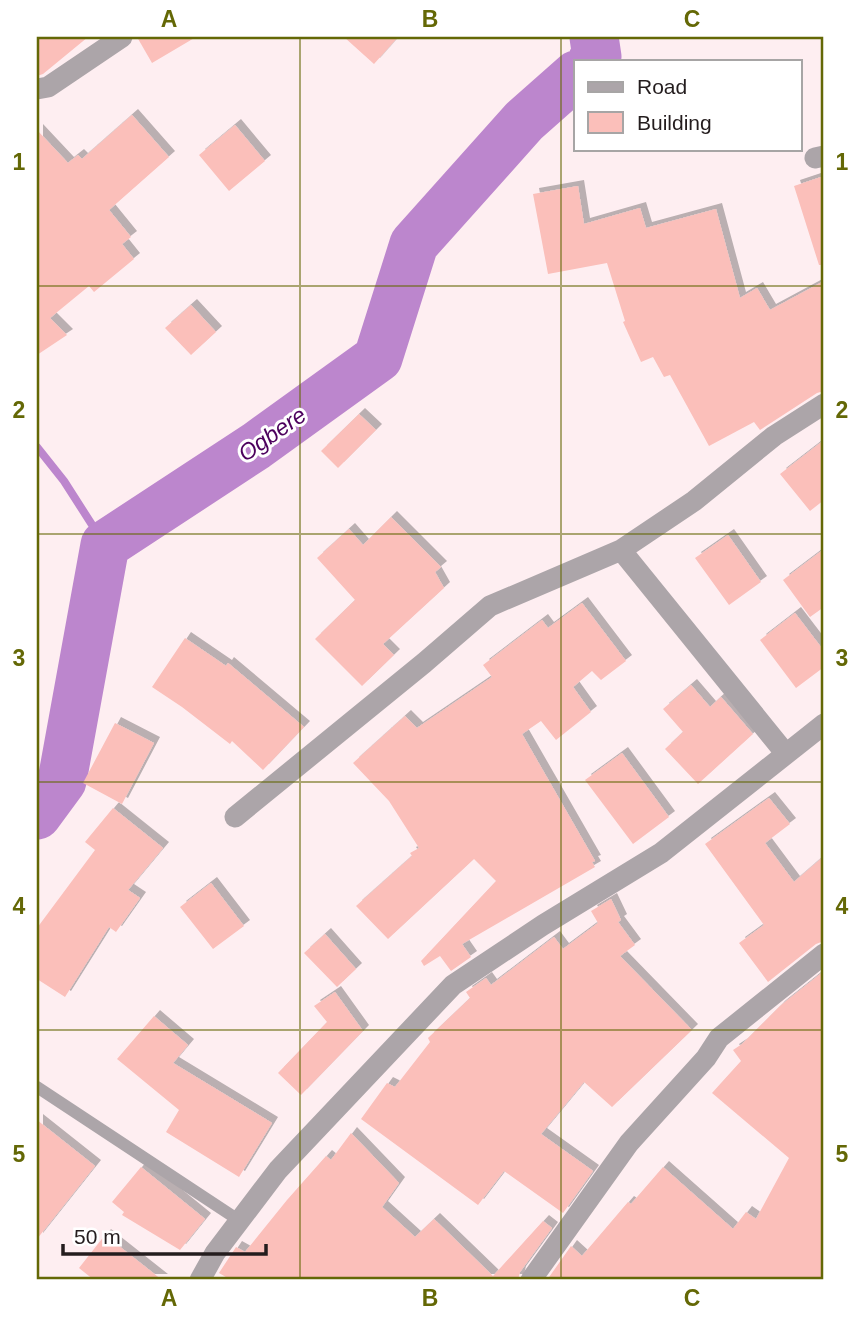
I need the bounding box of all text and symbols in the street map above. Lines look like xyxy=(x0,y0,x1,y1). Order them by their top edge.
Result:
text: A xyxy=(161,6,177,32)
text: B xyxy=(422,6,438,32)
text: C xyxy=(684,6,700,32)
legend xyxy=(574,60,802,150)
text: Road xyxy=(637,75,687,98)
text: Building xyxy=(637,111,712,134)
text: 1 xyxy=(13,149,26,175)
text: 1 xyxy=(836,149,849,175)
text: 2 xyxy=(13,397,25,423)
text: 2 xyxy=(836,397,848,423)
water label: Ogbere xyxy=(233,401,311,467)
text: 3 xyxy=(13,645,25,671)
text: 3 xyxy=(836,645,848,671)
text: 4 xyxy=(13,893,26,919)
text: 4 xyxy=(836,893,849,919)
text: 5 xyxy=(13,1141,26,1167)
text: 5 xyxy=(836,1141,849,1167)
scale bar xyxy=(63,1212,266,1256)
text: 50 m xyxy=(74,1225,121,1248)
text: A xyxy=(161,1285,177,1311)
text: B xyxy=(422,1285,438,1311)
text: C xyxy=(684,1285,700,1311)

